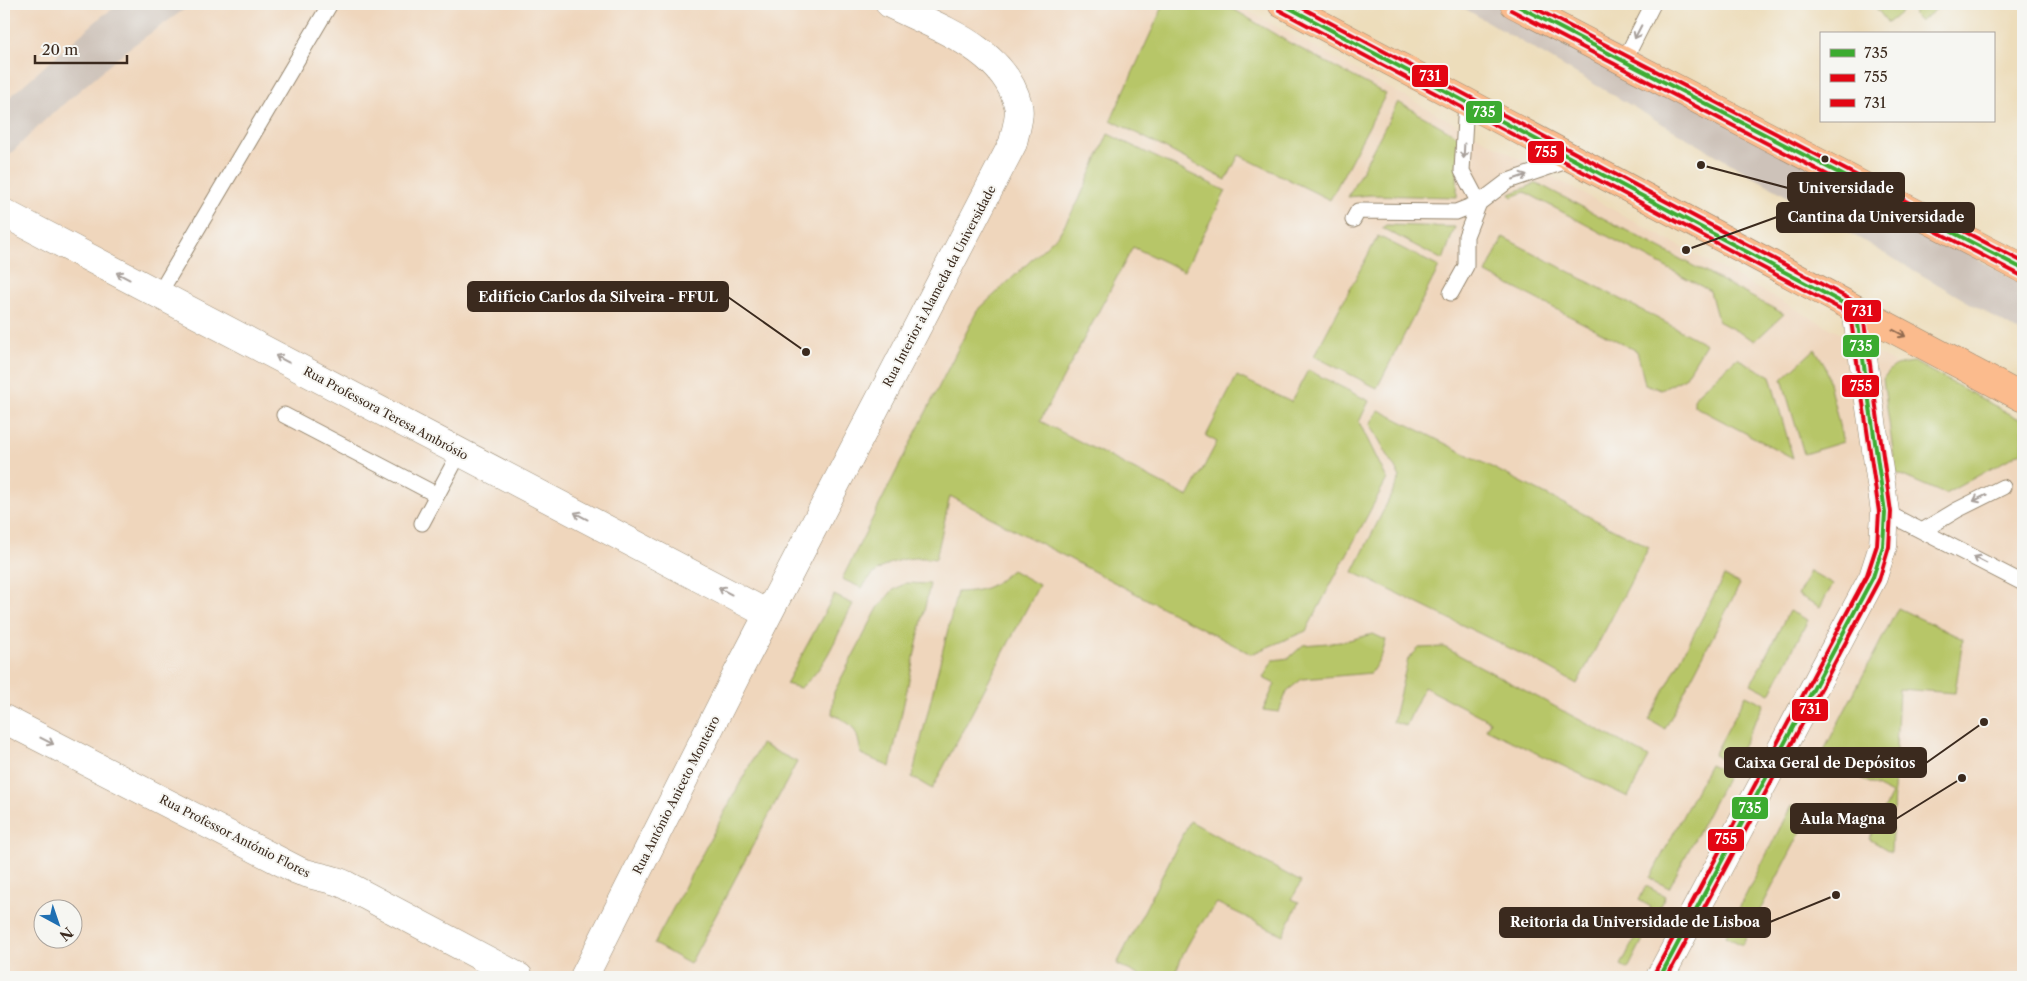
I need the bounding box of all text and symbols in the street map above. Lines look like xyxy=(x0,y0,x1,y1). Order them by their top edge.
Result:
one-way arrow xyxy=(1633,24,1642,39)
scale bar xyxy=(35,32,128,64)
legend xyxy=(1820,32,1994,122)
text: 20 m xyxy=(42,40,78,59)
text: 735 xyxy=(1864,43,1888,62)
line badge: 731 xyxy=(1411,64,1449,88)
text: 731 xyxy=(1419,67,1441,85)
text: 755 xyxy=(1864,67,1888,86)
text: 731 xyxy=(1864,93,1887,112)
line badge: 735 xyxy=(1465,100,1503,124)
text: 735 xyxy=(1473,103,1496,121)
line badge: 755 xyxy=(1527,140,1565,164)
one-way arrow xyxy=(1459,143,1468,159)
text: 755 xyxy=(1535,143,1558,161)
unlabelled marker xyxy=(1820,154,1830,164)
one-way arrow xyxy=(1512,172,1528,182)
callout: Universidade xyxy=(1788,173,1904,202)
text: Universidade xyxy=(1798,179,1894,197)
street label: Rua Interior à Alameda da Universidade xyxy=(879,182,999,389)
callout: Cantina da Universidade xyxy=(1777,203,1974,232)
text: Cantina da Universidade xyxy=(1788,208,1964,226)
one-way arrow xyxy=(115,271,130,281)
callout: Edifício Carlos da Silveira - FFUL xyxy=(468,282,728,311)
text: Edifício Carlos da Silveira - FFUL xyxy=(478,288,718,306)
line badge: 731 xyxy=(1843,299,1882,323)
text: 731 xyxy=(1851,302,1873,320)
one-way arrow xyxy=(1891,329,1906,338)
line badge: 735 xyxy=(1842,334,1880,358)
text: 735 xyxy=(1850,337,1873,355)
one-way arrow xyxy=(275,354,290,363)
street label: Rua Professora Teresa Ambrósio xyxy=(301,363,471,463)
line badge: 755 xyxy=(1841,374,1880,398)
text: 755 xyxy=(1850,377,1873,395)
one-way arrow xyxy=(1973,494,1988,504)
one-way arrow xyxy=(574,511,589,520)
one-way arrow xyxy=(1973,555,1988,564)
one-way arrow xyxy=(718,586,733,595)
line badge: 731 xyxy=(1791,698,1829,722)
text: 731 xyxy=(1799,700,1821,718)
street label: Rua António Aniceto Monteiro xyxy=(629,713,723,877)
one-way arrow xyxy=(39,737,54,746)
callout: Caixa Geral de Depósitos xyxy=(1725,748,1926,777)
text: Caixa Geral de Depósitos xyxy=(1735,754,1915,772)
street label: Rua Professor António Flores xyxy=(157,791,313,881)
line badge: 735 xyxy=(1731,796,1769,820)
text: 735 xyxy=(1739,799,1762,817)
callout: Aula Magna xyxy=(1791,804,1896,833)
text: Aula Magna xyxy=(1800,810,1886,828)
line badge: 755 xyxy=(1707,828,1745,852)
text: 755 xyxy=(1715,830,1738,848)
north arrow xyxy=(32,898,82,948)
callout: Reitoria da Universidade de Lisboa xyxy=(1500,908,1770,937)
text: Reitoria da Universidade de Lisboa xyxy=(1510,913,1761,931)
text: N xyxy=(56,923,77,945)

